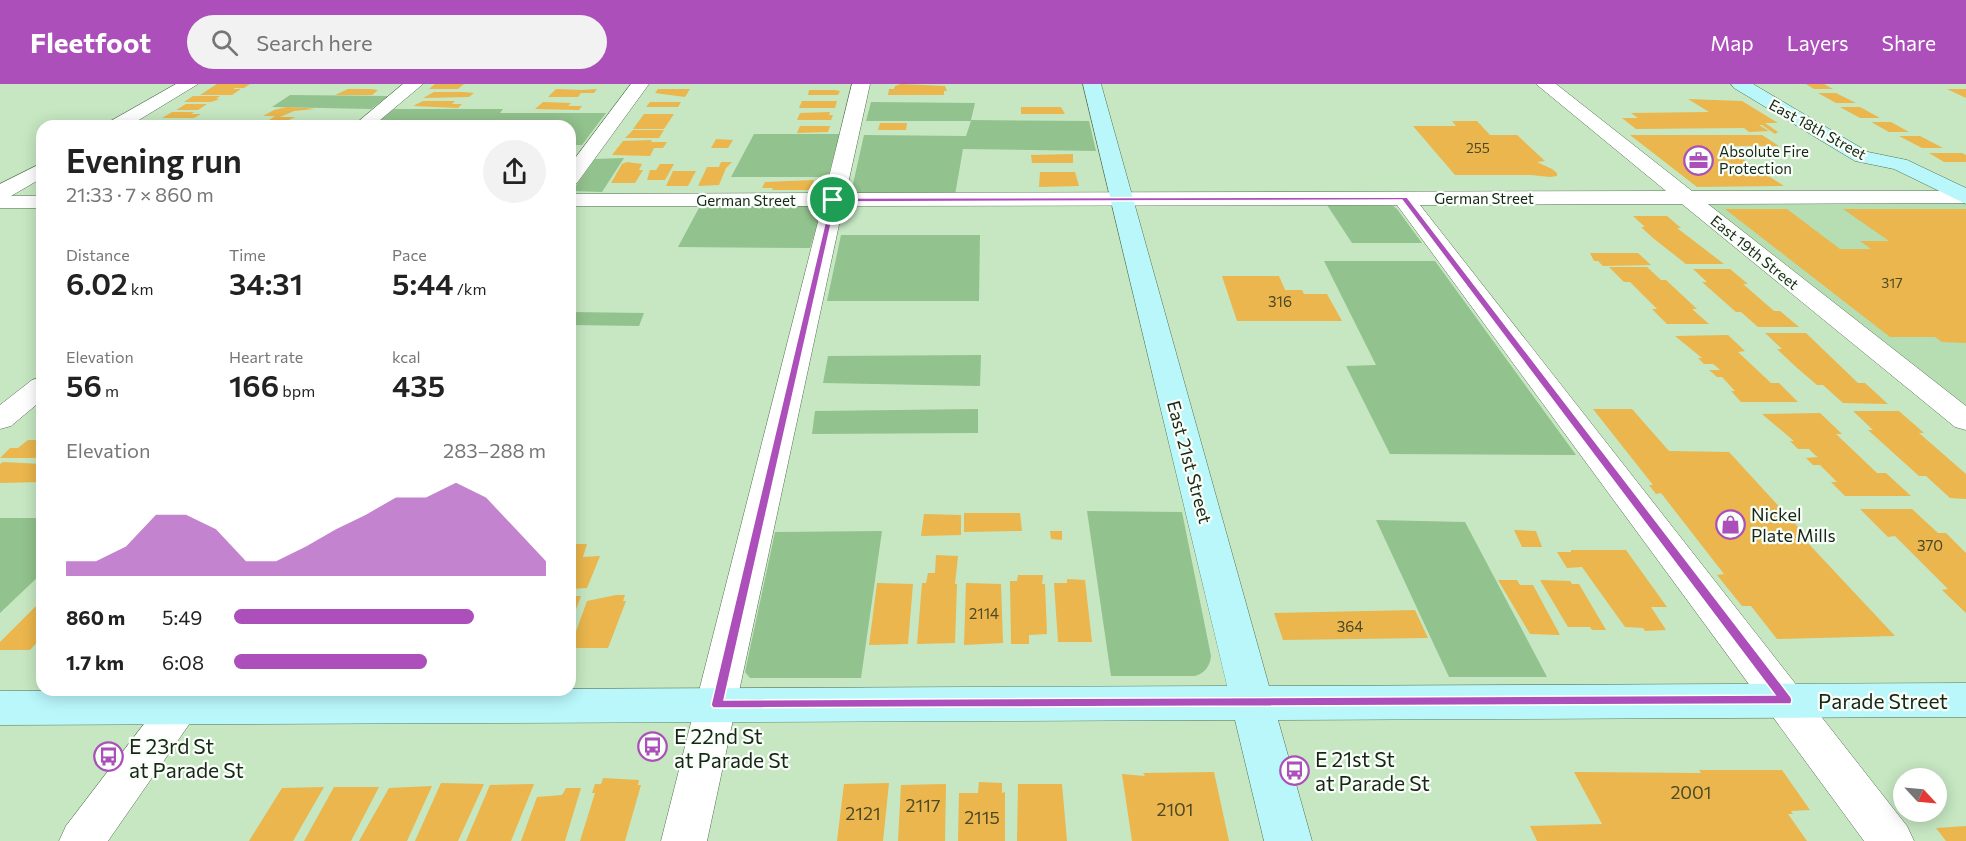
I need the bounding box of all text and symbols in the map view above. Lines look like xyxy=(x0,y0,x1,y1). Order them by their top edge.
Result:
search box xyxy=(187,15,607,69)
text: Fleetfoot xyxy=(30,25,151,59)
icon: search xyxy=(208,26,241,59)
text: Search here xyxy=(256,29,373,56)
text: Map xyxy=(1710,30,1754,55)
text: Layers xyxy=(1787,30,1849,55)
text: Share xyxy=(1882,30,1936,55)
street label: East 18th Street xyxy=(1766,95,1870,163)
text: Evening run xyxy=(66,139,242,180)
house number: 255 xyxy=(1466,139,1490,156)
button: share xyxy=(483,140,546,203)
place label: Absolute Fire Protection xyxy=(1719,142,1809,177)
office icon: Absolute Fire Protection xyxy=(1682,144,1714,176)
pin xyxy=(807,174,858,225)
text: 21:33 · 7 × 860 m xyxy=(66,182,214,206)
icon: arrive xyxy=(816,183,849,216)
street label: German Street xyxy=(1434,189,1534,207)
street label: German Street xyxy=(696,191,796,209)
street label: East 19th Street xyxy=(1707,211,1803,293)
text: Distance xyxy=(66,245,130,264)
text: Time xyxy=(229,245,266,264)
text: Pace xyxy=(392,245,427,264)
text: 6.02 xyxy=(66,264,128,301)
text: 34:31 xyxy=(229,264,303,301)
text: 5:44 xyxy=(392,264,454,301)
house number: 317 xyxy=(1881,274,1903,291)
text: km xyxy=(128,279,153,298)
text: /km xyxy=(454,279,486,298)
house number: 316 xyxy=(1268,292,1292,310)
text: Elevation xyxy=(66,347,134,366)
text: Heart rate xyxy=(229,347,303,366)
text: kcal xyxy=(392,347,421,366)
text: 56 xyxy=(66,366,102,403)
text: 166 xyxy=(229,366,279,403)
text: 435 xyxy=(392,366,445,403)
text: m xyxy=(102,381,119,400)
text: bpm xyxy=(279,381,315,400)
street label: East 21st Street xyxy=(1163,398,1217,526)
text: Elevation xyxy=(66,438,151,462)
text: 283–288 m xyxy=(443,438,546,462)
place label: Nickel Plate Mills xyxy=(1751,503,1836,546)
shop icon: Nickel Plate Mills xyxy=(1714,508,1746,540)
house number: 370 xyxy=(1917,536,1943,554)
house number: 2114 xyxy=(969,604,999,622)
text: 860 m xyxy=(66,605,125,629)
text: 5:49 xyxy=(162,605,202,629)
house number: 364 xyxy=(1337,617,1363,635)
text: 1.7 km xyxy=(66,650,124,674)
text: 6:08 xyxy=(162,650,204,674)
street label: Parade Street xyxy=(1818,688,1948,713)
place label: E 22nd St at Parade St xyxy=(674,723,789,772)
bus stop icon: E 22nd St at Parade St xyxy=(637,731,669,763)
place label: E 23rd St at Parade St xyxy=(129,733,244,782)
bus stop icon: E 23rd St at Parade St xyxy=(92,741,124,773)
place label: E 21st St at Parade St xyxy=(1315,746,1430,795)
bus stop icon: E 21st St at Parade St xyxy=(1278,754,1310,786)
north arrow xyxy=(1893,768,1947,822)
map controls xyxy=(1893,768,1947,822)
house number: 2001 xyxy=(1670,781,1712,803)
house number: 2117 xyxy=(906,794,940,816)
house number: 2101 xyxy=(1156,798,1194,820)
house number: 2121 xyxy=(845,802,881,824)
house number: 2115 xyxy=(964,806,1000,828)

